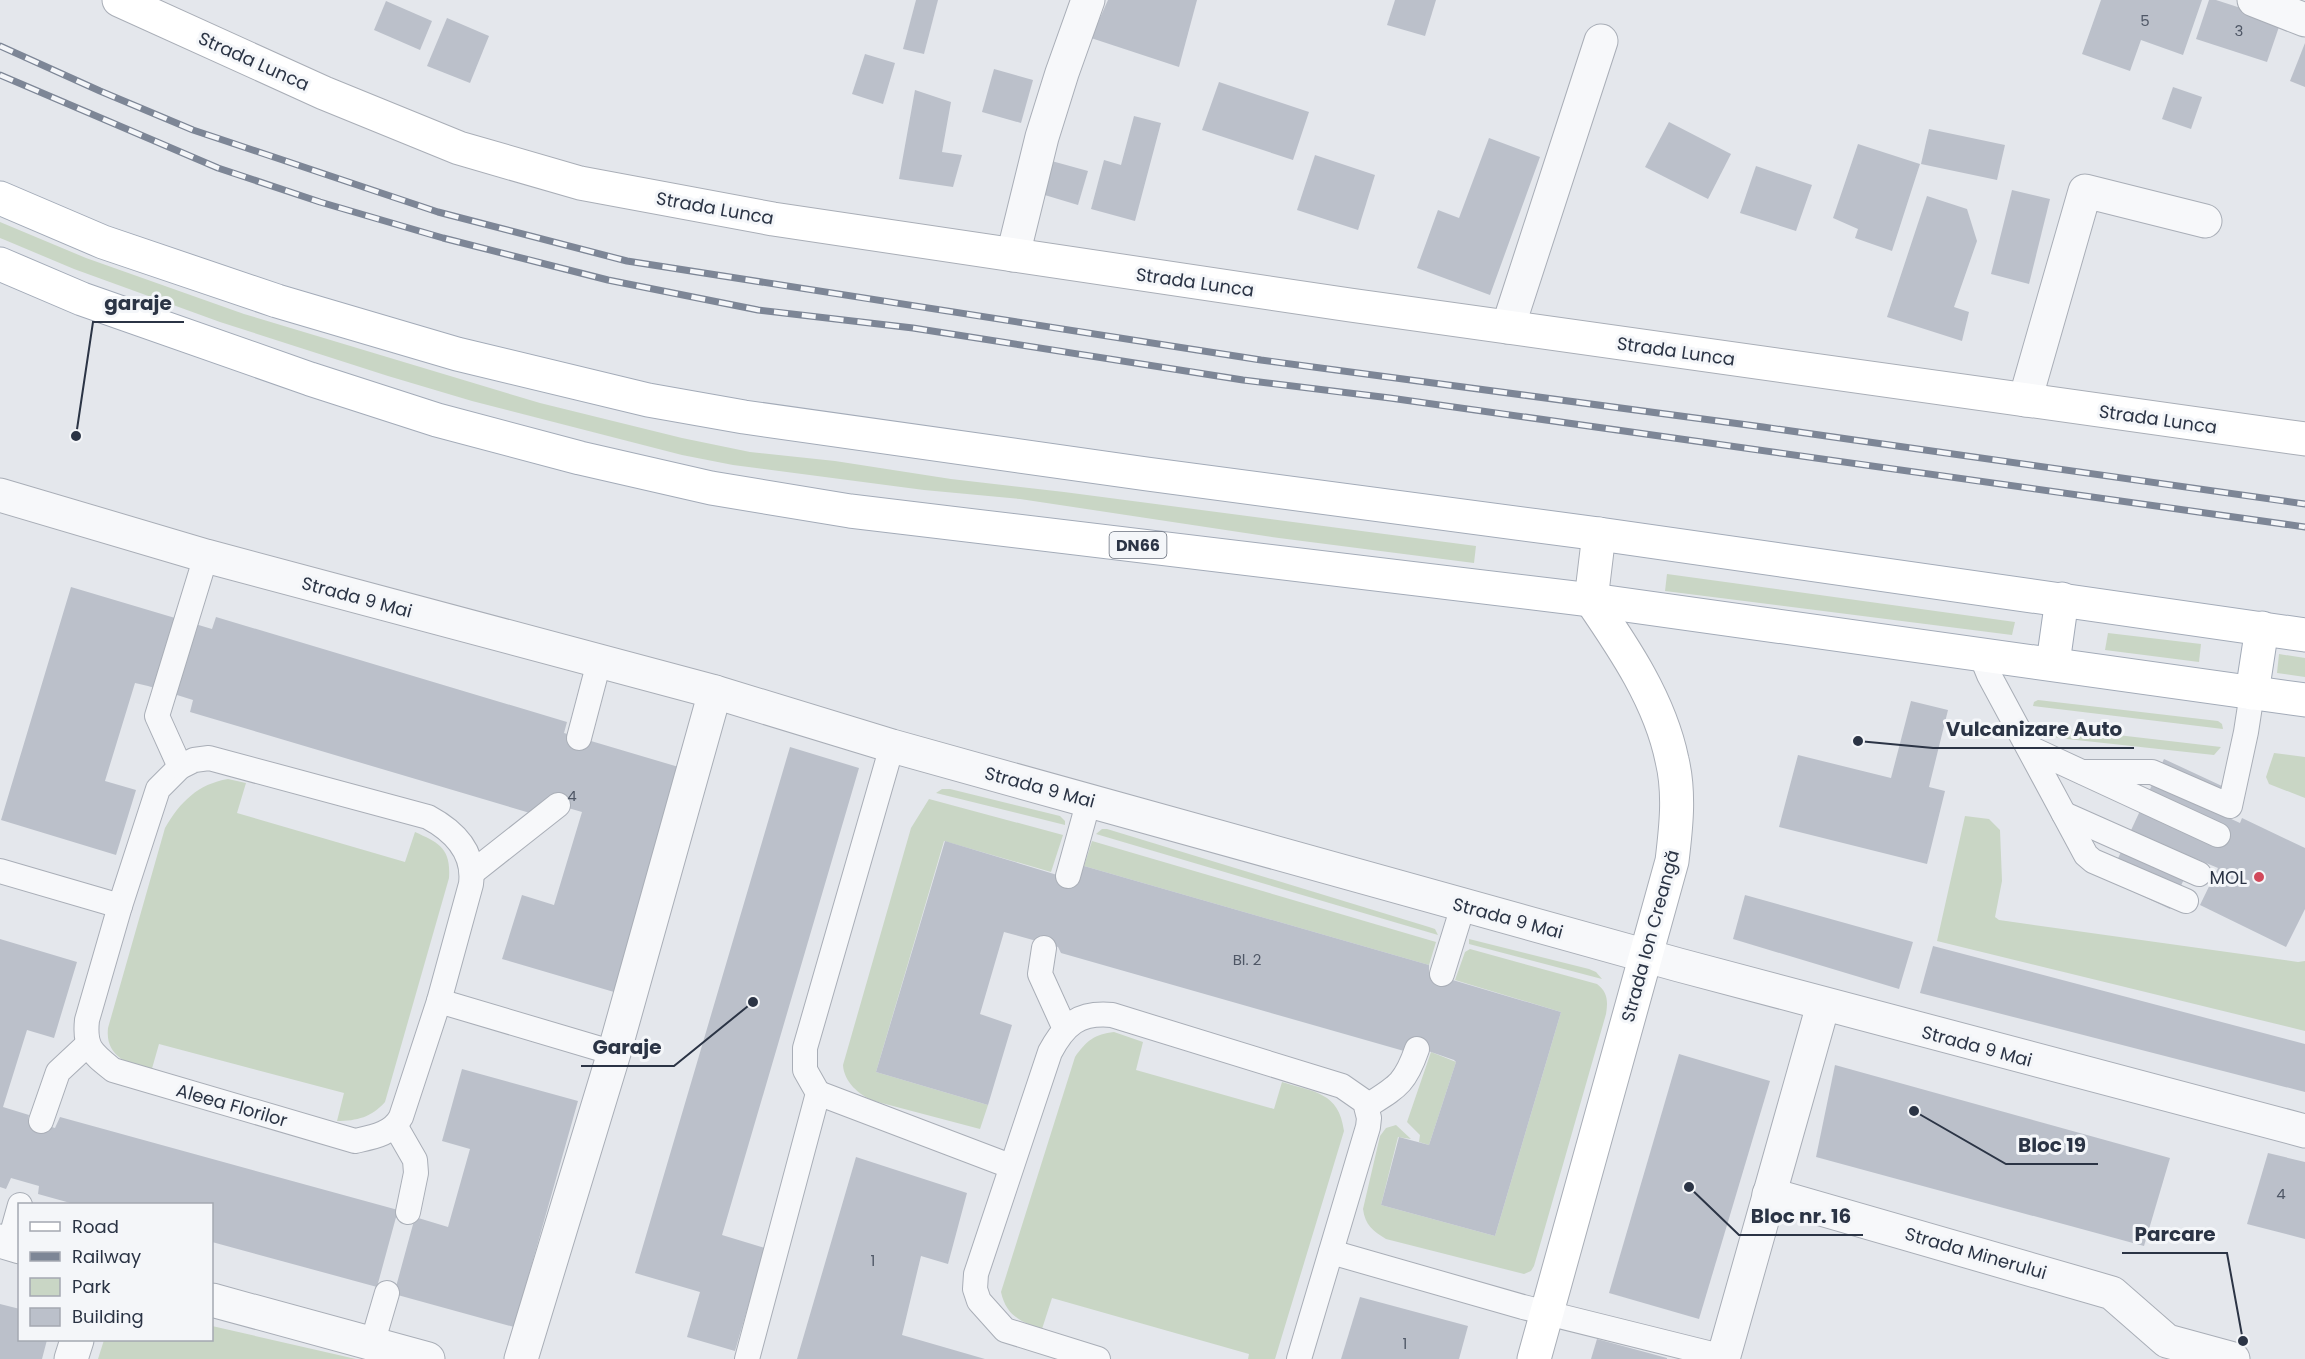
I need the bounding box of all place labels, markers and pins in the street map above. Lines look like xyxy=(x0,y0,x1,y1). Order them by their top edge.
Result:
callout: garaje xyxy=(93,284,184,322)
callout: Vulcanizare Auto xyxy=(1933,710,2134,748)
place label: MOL xyxy=(2210,865,2247,890)
marker: MOL xyxy=(2252,870,2266,884)
callout: Garaje xyxy=(581,1028,674,1066)
callout: Bloc 19 xyxy=(2006,1126,2098,1164)
callout: Bloc nr. 16 xyxy=(1739,1197,1863,1235)
callout: Parcare xyxy=(2122,1215,2227,1253)

